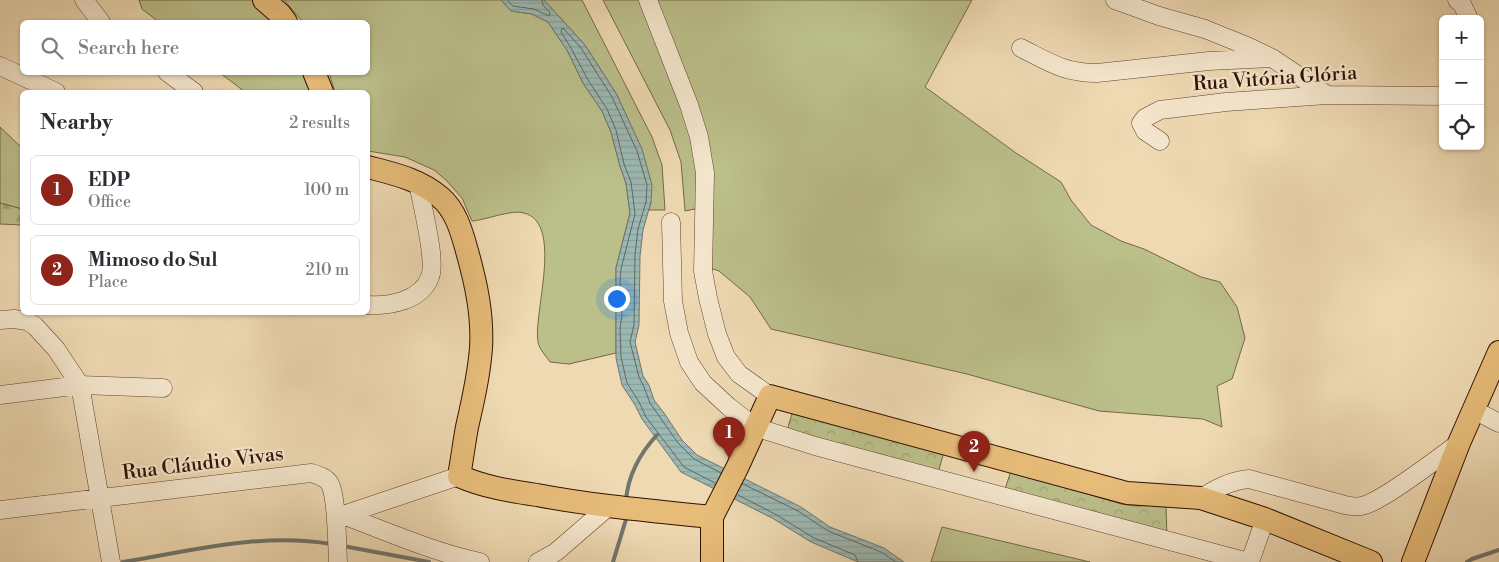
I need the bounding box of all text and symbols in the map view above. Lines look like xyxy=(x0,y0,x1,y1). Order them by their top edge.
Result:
map controls xyxy=(1439,15,1484,150)
button: + xyxy=(1439,15,1484,60)
search box xyxy=(20,20,370,75)
icon: search xyxy=(38,34,66,62)
text: Search here xyxy=(78,36,179,60)
button: − xyxy=(1439,60,1484,105)
street label: Rua Vitória Glória xyxy=(1192,61,1359,97)
button: locate xyxy=(1439,105,1484,150)
text: Nearby xyxy=(40,110,113,136)
text: 2 results xyxy=(289,113,350,133)
text: EDP xyxy=(88,168,130,192)
text: 1 xyxy=(53,180,61,200)
text: 100 m xyxy=(304,180,349,200)
text: Office xyxy=(88,192,131,212)
text: Mimoso do Sul xyxy=(88,248,217,272)
text: 2 xyxy=(52,260,62,280)
text: 210 m xyxy=(305,260,349,280)
text: Place xyxy=(88,272,128,292)
your location xyxy=(604,286,630,312)
pin: 1 xyxy=(713,417,745,458)
pin: 2 xyxy=(958,431,990,472)
street label: Rua Cláudio Vivas xyxy=(121,442,285,486)

